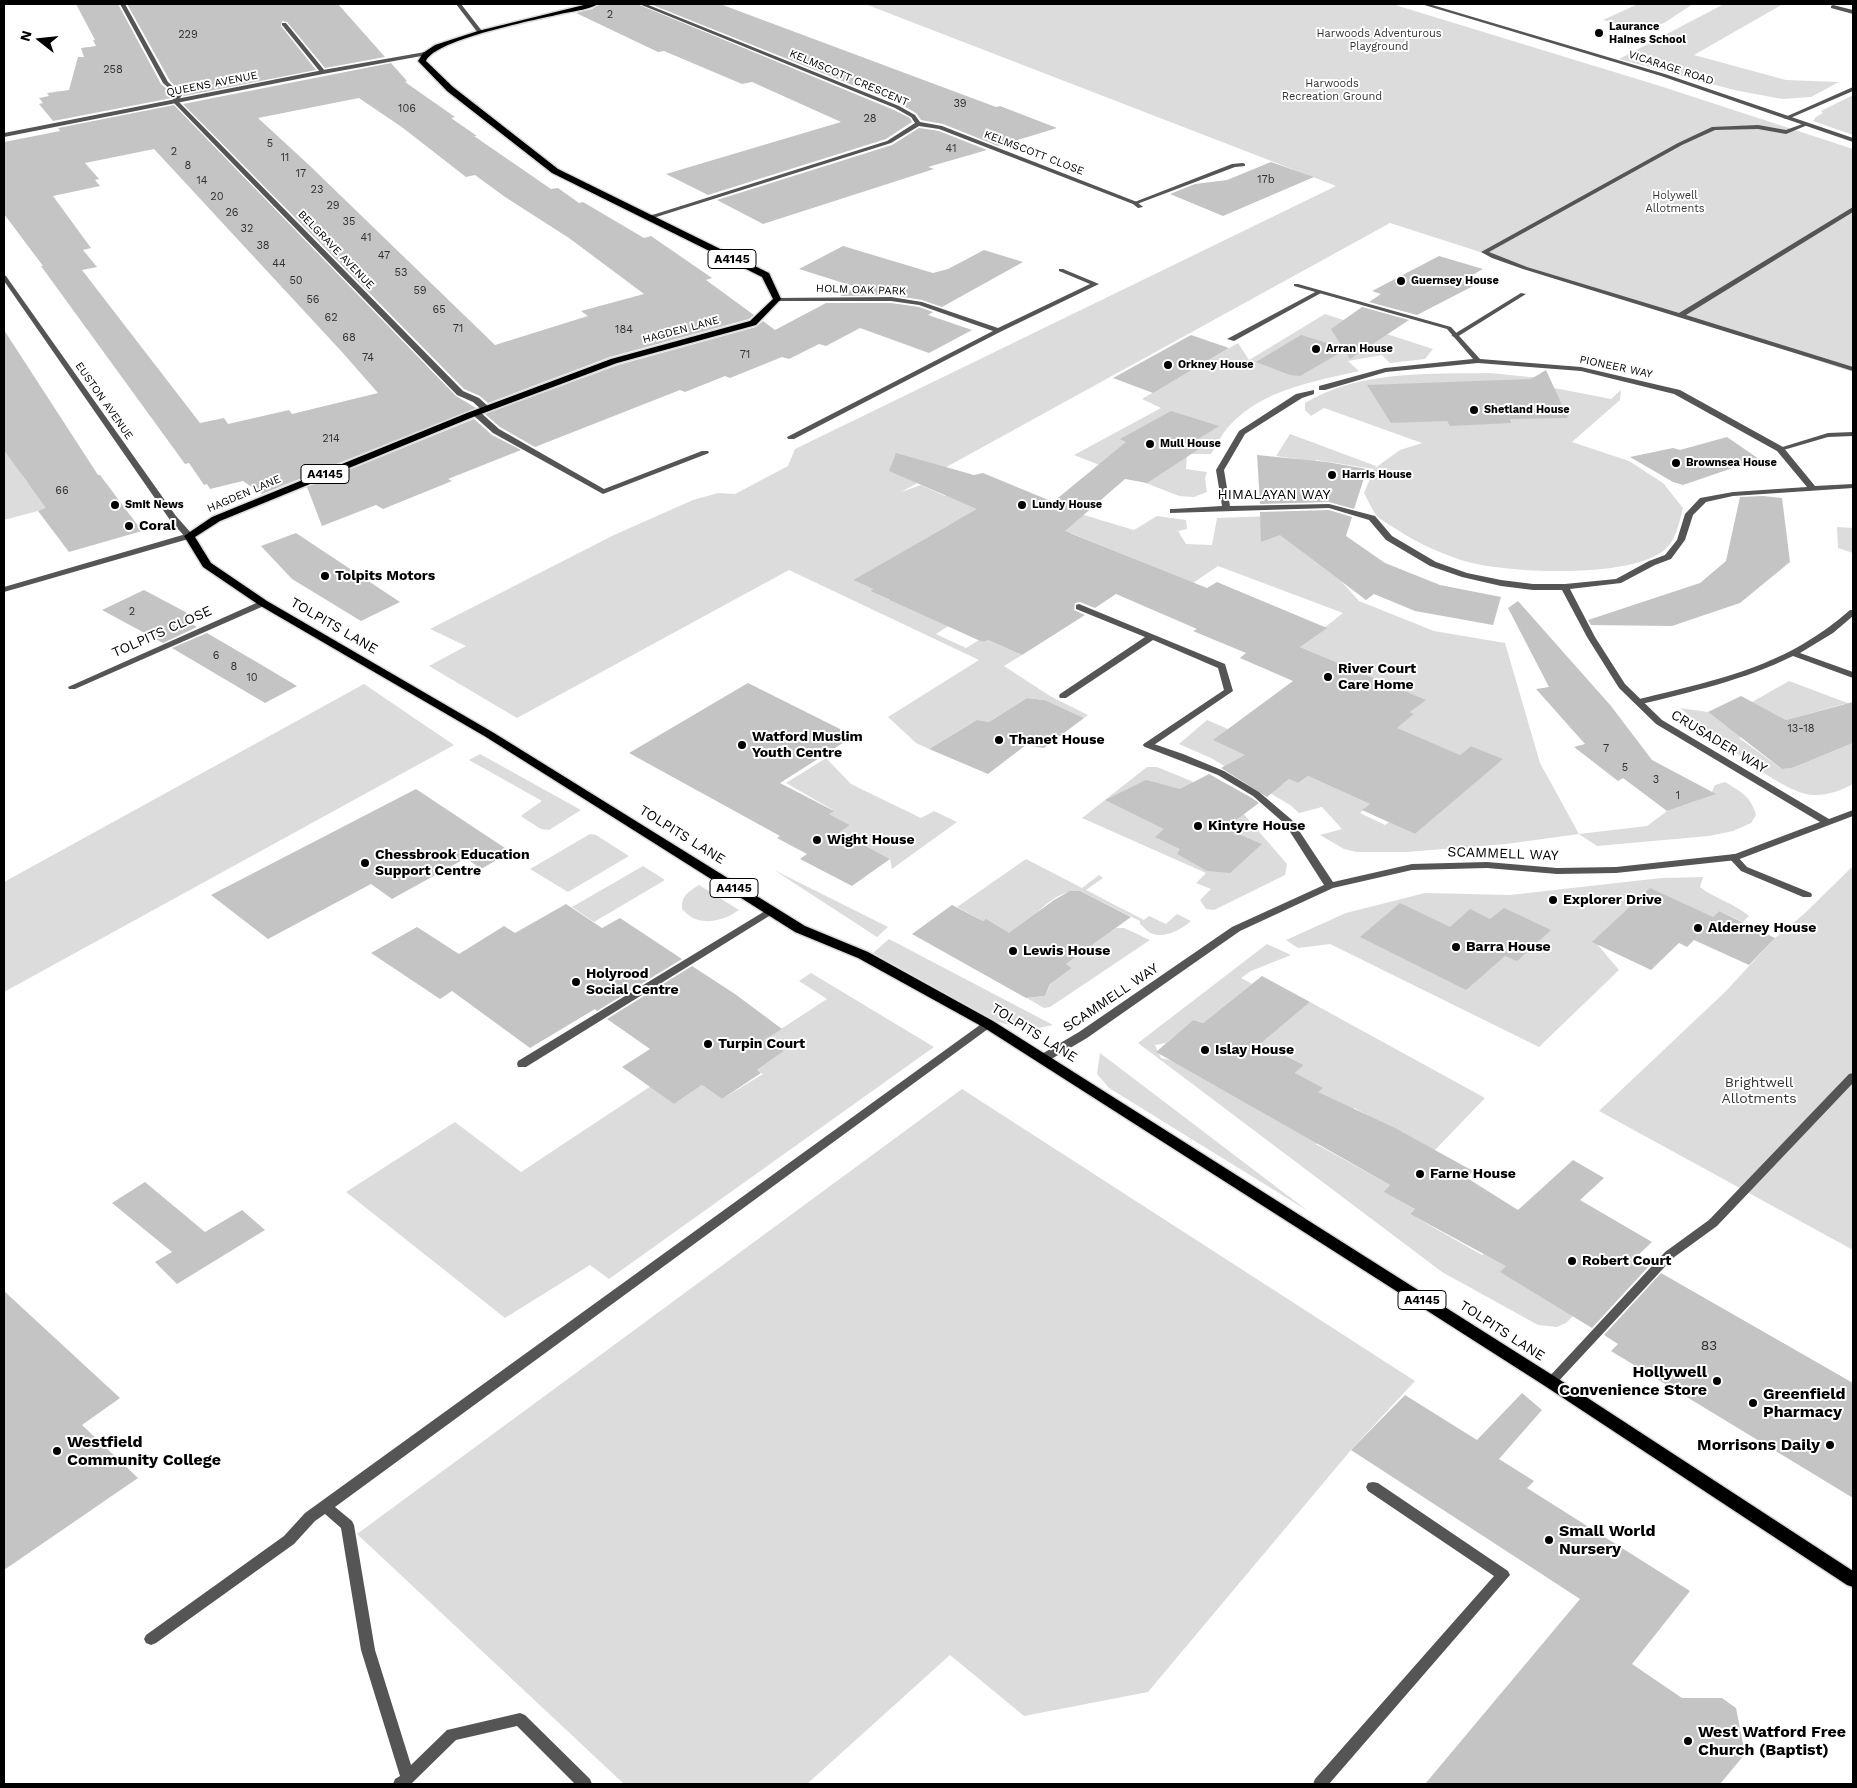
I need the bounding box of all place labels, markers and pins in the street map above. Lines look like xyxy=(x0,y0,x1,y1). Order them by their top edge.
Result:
place label: Laurance Haines School xyxy=(1609,20,1686,46)
marker: Laurance Haines School xyxy=(1593,27,1605,39)
place label: Guernsey House xyxy=(1411,274,1499,288)
marker: Guernsey House xyxy=(1395,275,1407,287)
place label: Arran House xyxy=(1326,342,1393,356)
marker: Arran House xyxy=(1310,343,1322,355)
place label: Orkney House xyxy=(1178,358,1254,372)
marker: Orkney House xyxy=(1162,359,1174,371)
place label: Shetland House xyxy=(1484,403,1570,417)
marker: Shetland House xyxy=(1468,404,1480,416)
place label: Mull House xyxy=(1160,437,1221,451)
marker: Mull House xyxy=(1144,438,1156,450)
place label: Brownsea House xyxy=(1686,456,1777,470)
marker: Brownsea House xyxy=(1670,457,1682,469)
place label: Harris House xyxy=(1342,468,1412,482)
marker: Harris House xyxy=(1326,469,1338,481)
place label: Smit News xyxy=(125,498,184,512)
place label: Lundy House xyxy=(1032,498,1102,512)
marker: Smit News xyxy=(109,499,121,511)
marker: Lundy House xyxy=(1016,499,1028,511)
place label: Coral xyxy=(139,518,176,534)
marker: Coral xyxy=(123,520,135,532)
place label: Tolpits Motors xyxy=(335,568,435,584)
marker: Tolpits Motors xyxy=(319,570,331,582)
place label: River Court Care Home xyxy=(1338,661,1416,694)
marker: River Court Care Home xyxy=(1322,671,1334,683)
place label: Watford Muslim Youth Centre xyxy=(752,729,863,762)
place label: Thanet House xyxy=(1009,732,1105,748)
marker: Thanet House xyxy=(993,734,1005,746)
marker: Watford Muslim Youth Centre xyxy=(736,739,748,751)
place label: Kintyre House xyxy=(1208,818,1305,834)
marker: Kintyre House xyxy=(1192,820,1204,832)
place label: Wight House xyxy=(827,832,915,848)
marker: Wight House xyxy=(811,834,823,846)
place label: Chessbrook Education Support Centre xyxy=(375,847,530,880)
marker: Chessbrook Education Support Centre xyxy=(359,857,371,869)
place label: Explorer Drive xyxy=(1563,892,1662,908)
marker: Explorer Drive xyxy=(1547,894,1559,906)
place label: Alderney House xyxy=(1708,920,1816,936)
marker: Alderney House xyxy=(1692,922,1704,934)
place label: Barra House xyxy=(1466,939,1551,955)
marker: Barra House xyxy=(1450,941,1462,953)
place label: Lewis House xyxy=(1023,943,1110,959)
marker: Lewis House xyxy=(1007,945,1019,957)
place label: Holyrood Social Centre xyxy=(586,966,679,999)
marker: Holyrood Social Centre xyxy=(570,976,582,988)
place label: Turpin Court xyxy=(718,1036,805,1052)
marker: Turpin Court xyxy=(702,1038,714,1050)
place label: Islay House xyxy=(1215,1042,1294,1058)
marker: Islay House xyxy=(1199,1044,1211,1056)
place label: Farne House xyxy=(1430,1166,1516,1182)
marker: Farne House xyxy=(1414,1168,1426,1180)
place label: Robert Court xyxy=(1582,1253,1671,1269)
marker: Robert Court xyxy=(1566,1255,1578,1267)
place label: Hollywell Convenience Store xyxy=(1559,1362,1707,1400)
marker: Hollywell Convenience Store xyxy=(1711,1375,1723,1387)
place label: Greenfield Pharmacy xyxy=(1763,1384,1846,1422)
marker: Greenfield Pharmacy xyxy=(1747,1397,1759,1409)
place label: Westfield Community College xyxy=(67,1432,221,1470)
place label: Morrisons Daily xyxy=(1697,1435,1820,1455)
marker: Morrisons Daily xyxy=(1824,1439,1836,1451)
marker: Westfield Community College xyxy=(51,1445,63,1457)
place label: Small World Nursery xyxy=(1559,1521,1655,1559)
marker: Small World Nursery xyxy=(1543,1534,1555,1546)
place label: West Watford Free Church (Baptist) xyxy=(1698,1722,1846,1760)
marker: West Watford Free Church (Baptist) xyxy=(1682,1735,1694,1747)

